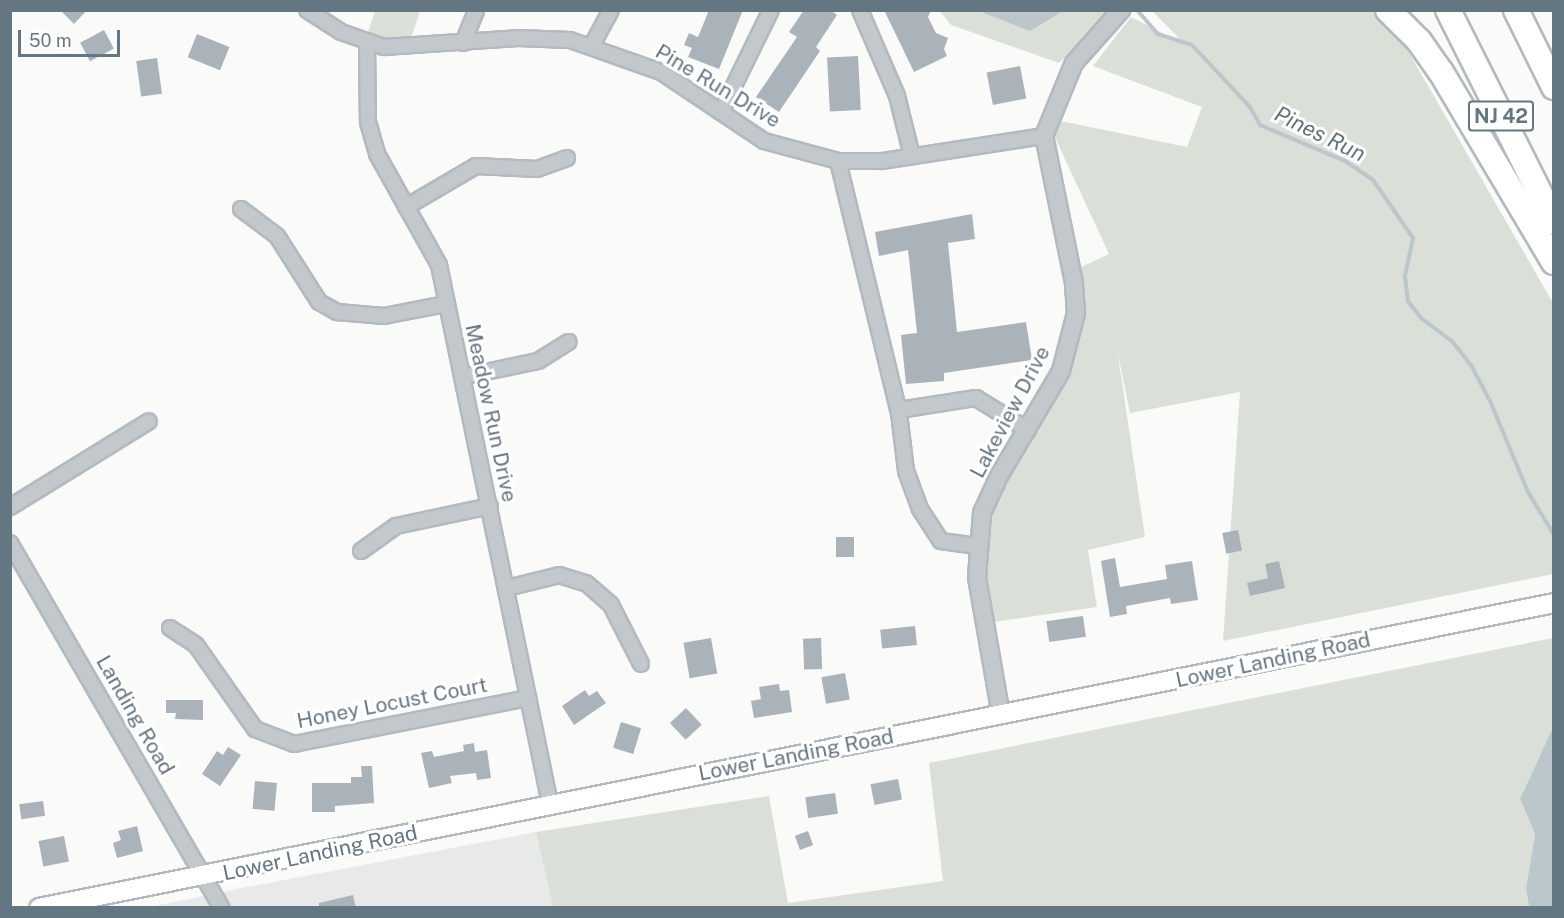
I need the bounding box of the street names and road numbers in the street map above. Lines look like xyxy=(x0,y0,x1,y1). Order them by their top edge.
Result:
street label: Pine Run Drive xyxy=(651,39,785,133)
road number: NJ 42 xyxy=(1466,99,1536,133)
street label: Meadow Run Drive xyxy=(460,322,522,504)
street label: Lakeview Drive xyxy=(965,342,1055,482)
street label: Lower Landing Road xyxy=(1173,627,1373,693)
street label: Landing Road xyxy=(91,651,179,779)
street label: Honey Locust Court xyxy=(295,672,489,734)
street label: Lower Landing Road xyxy=(696,724,896,786)
street label: Lower Landing Road xyxy=(220,820,420,886)

